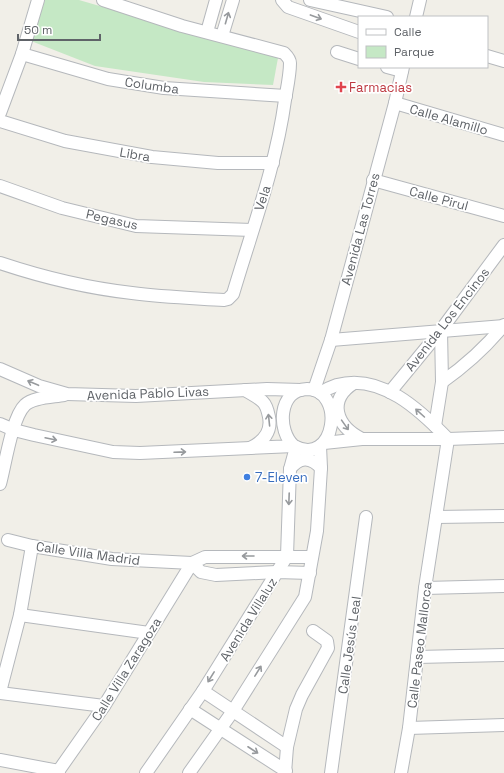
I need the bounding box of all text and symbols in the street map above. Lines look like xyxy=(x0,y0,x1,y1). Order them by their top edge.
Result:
one-way arrow xyxy=(224,12,231,25)
one-way arrow xyxy=(310,13,322,21)
scale bar xyxy=(18,16,100,42)
legend xyxy=(358,16,488,68)
text: 50 m xyxy=(24,22,52,38)
text: Calle xyxy=(394,24,422,40)
text: Parque xyxy=(394,44,434,60)
street label: Columba xyxy=(124,73,181,98)
place label: Farmacias xyxy=(349,79,412,96)
marker: Farmacias xyxy=(336,82,346,92)
street label: Calle Alamillo xyxy=(408,100,490,139)
street label: Libra xyxy=(118,143,152,166)
street label: Avenida Las Torres xyxy=(337,171,384,287)
street label: Calle Pirul xyxy=(408,182,470,214)
street label: Vela xyxy=(250,183,275,213)
street label: Pegasus xyxy=(84,205,140,234)
street label: Avenida Los Encinos xyxy=(402,264,493,375)
one-way arrow xyxy=(27,379,39,387)
street label: Avenida Pablo Livas xyxy=(87,383,210,404)
one-way arrow xyxy=(414,408,425,417)
one-way arrow xyxy=(265,414,273,427)
one-way arrow xyxy=(341,420,349,431)
one-way arrow xyxy=(45,435,58,443)
one-way arrow xyxy=(173,448,186,455)
place label: 7-Eleven xyxy=(255,469,308,486)
marker: 7-Eleven xyxy=(242,472,252,482)
one-way arrow xyxy=(285,492,293,505)
street label: Calle Villa Madrid xyxy=(35,538,141,569)
one-way arrow xyxy=(242,552,255,560)
street label: Avenida Villaluz xyxy=(216,574,281,664)
street label: Calle Paseo Mallorca xyxy=(403,580,436,709)
street label: Calle Jesús Leal xyxy=(334,595,365,695)
street label: Calle Villa Zaragoza xyxy=(88,614,165,724)
one-way arrow xyxy=(254,666,262,677)
one-way arrow xyxy=(207,671,215,683)
one-way arrow xyxy=(247,746,258,754)

